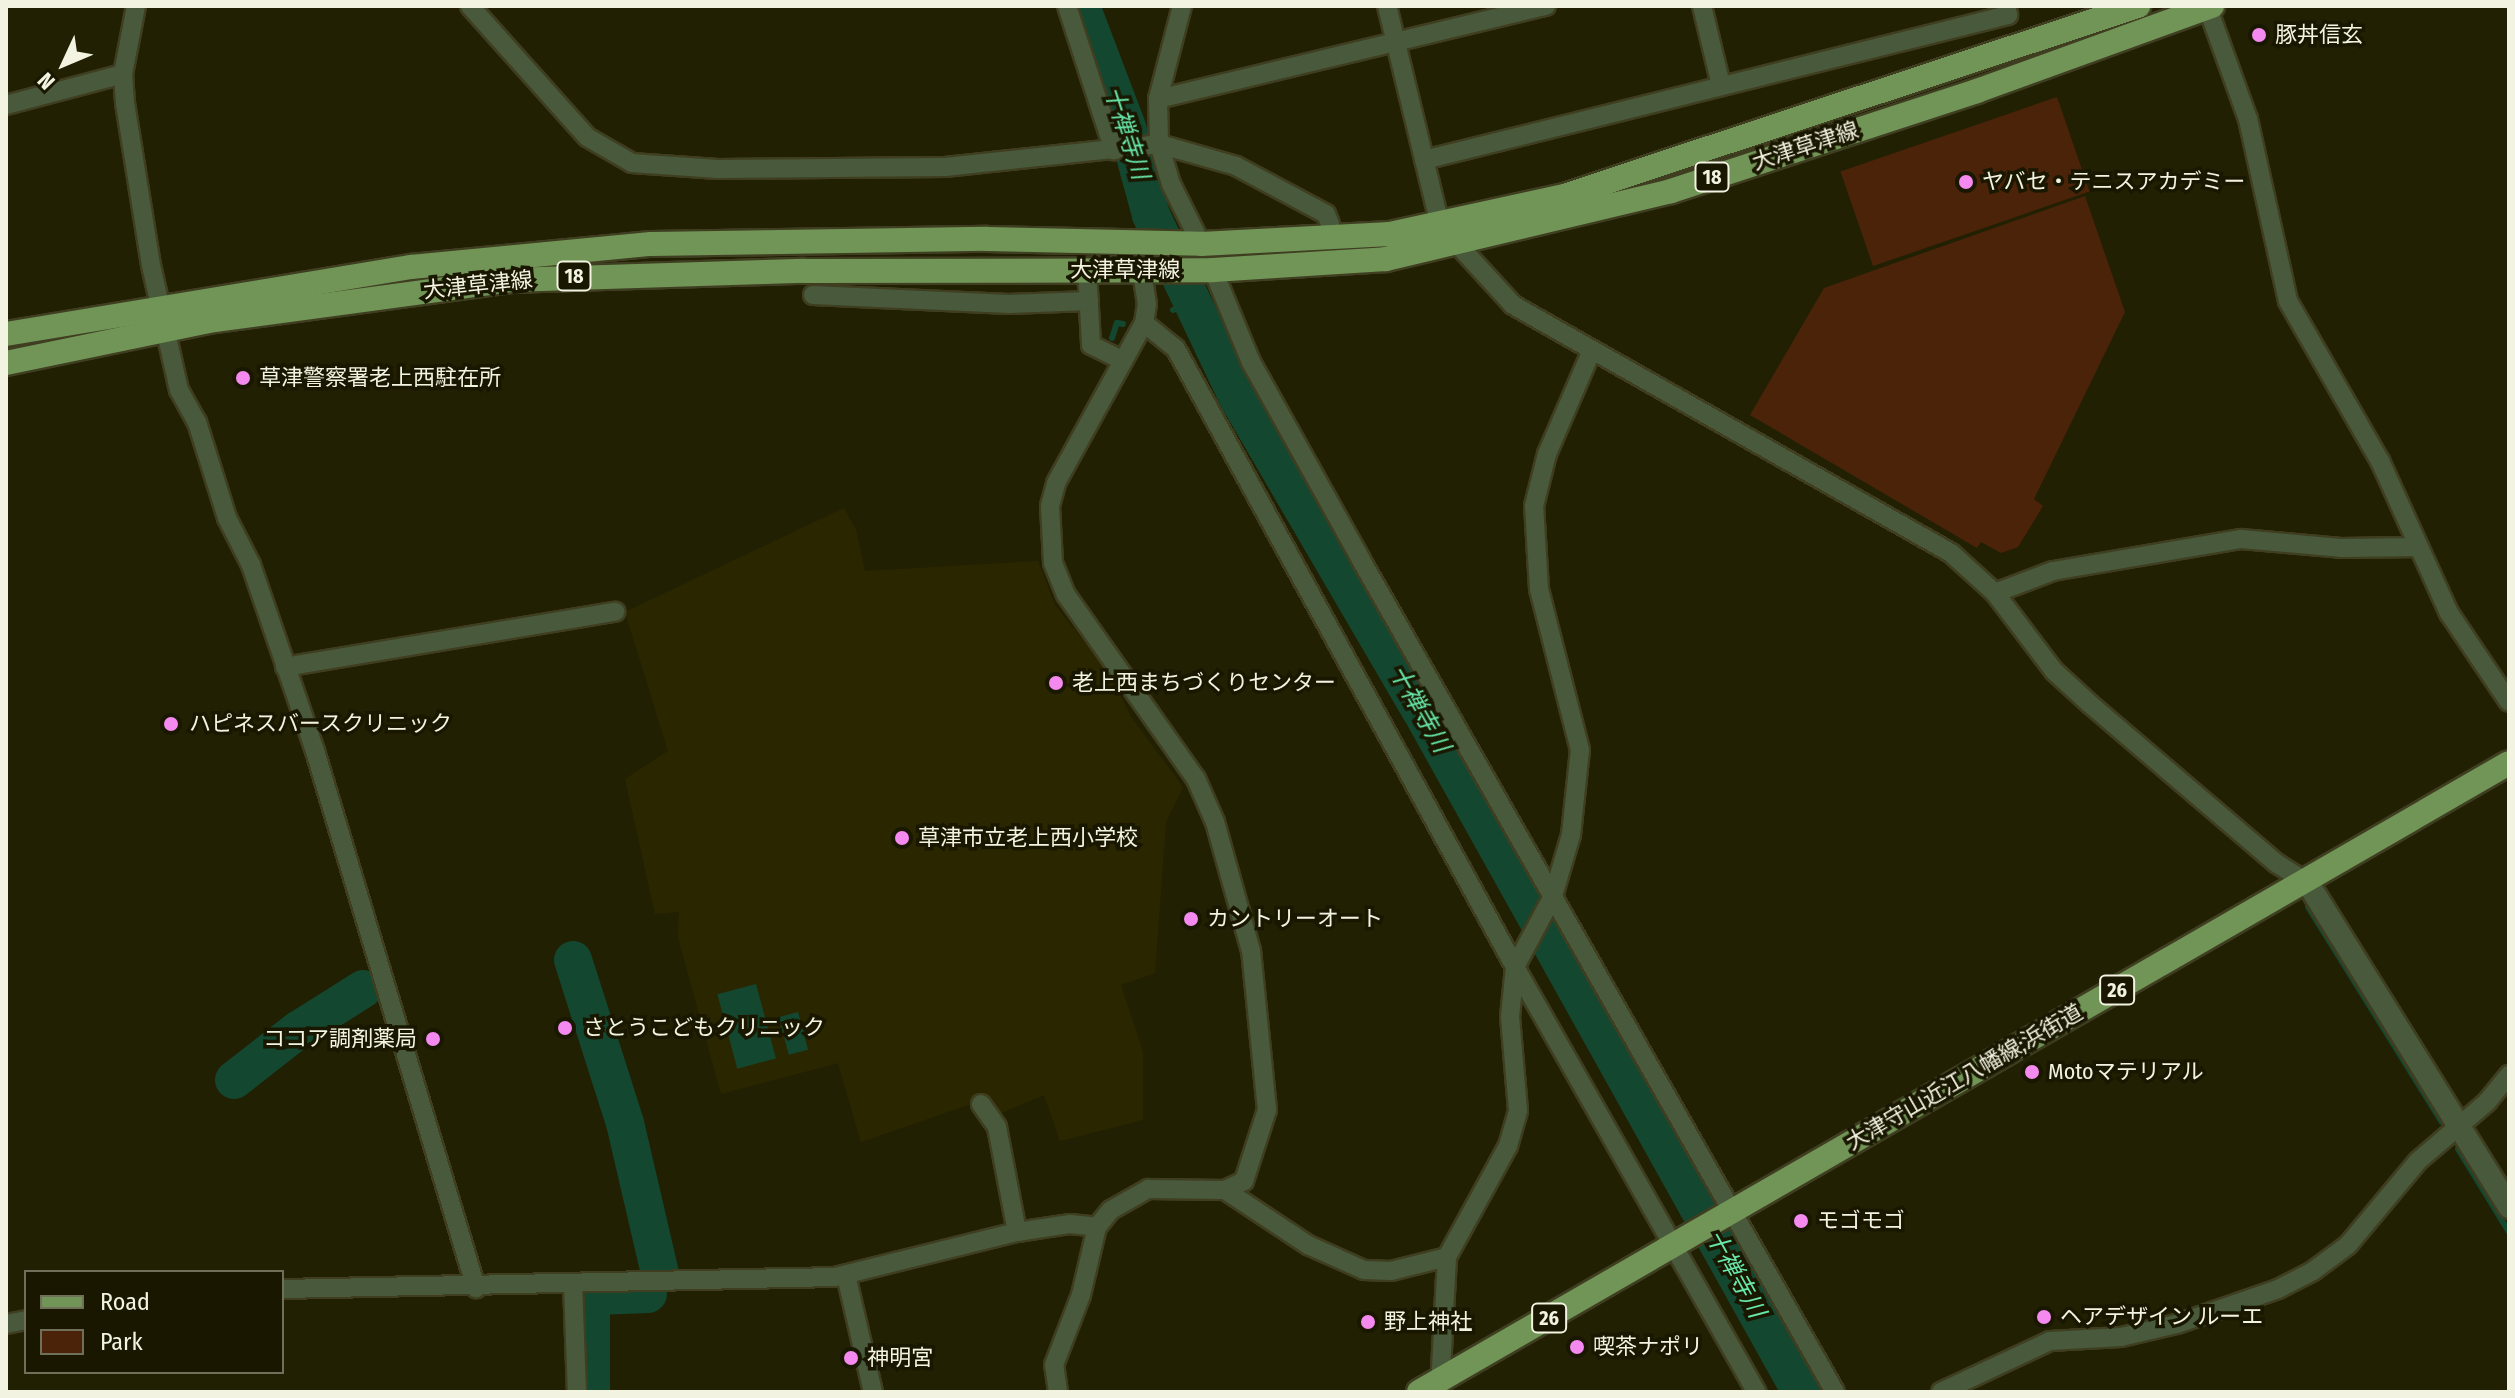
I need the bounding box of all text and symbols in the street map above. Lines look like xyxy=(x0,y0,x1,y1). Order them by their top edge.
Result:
place label: 豚丼信玄 xyxy=(2275,22,2363,48)
north arrow xyxy=(24,24,104,104)
marker: 豚丼信玄 xyxy=(2250,26,2268,44)
text: N xyxy=(32,67,61,95)
water label: 十禅寺川 xyxy=(1097,83,1155,183)
street label: 大津草津線 xyxy=(1749,116,1861,176)
road number: 18 xyxy=(1694,161,1730,193)
place label: ヤバセ・テニスアカデミー xyxy=(1982,169,2246,195)
marker: ヤバセ・テニスアカデミー xyxy=(1957,173,1975,191)
street label: 大津草津線 xyxy=(1070,257,1180,283)
road number: 18 xyxy=(556,260,592,292)
street label: 大津草津線 xyxy=(422,266,534,304)
place label: 草津警察署老上西駐在所 xyxy=(259,365,501,391)
marker: 草津警察署老上西駐在所 xyxy=(234,369,252,387)
water label: 十禅寺川 xyxy=(1383,660,1455,758)
place label: 老上西まちづくりセンター xyxy=(1072,670,1336,696)
marker: 老上西まちづくりセンター xyxy=(1047,674,1065,692)
place label: ハピネスバースクリニック xyxy=(189,711,453,737)
marker: ハピネスバースクリニック xyxy=(160,713,182,735)
place label: 草津市立老上西小学校 xyxy=(918,825,1138,851)
marker: 草津市立老上西小学校 xyxy=(893,829,911,847)
place label: カントリーオート xyxy=(1207,906,1383,932)
marker: カントリーオート xyxy=(1182,910,1200,928)
road number: 26 xyxy=(2099,974,2135,1006)
street label: 大津守山近江八幡線;浜街道 xyxy=(1841,998,2087,1156)
place label: さとうこどもクリニック xyxy=(583,1015,825,1041)
marker: さとうこどもクリニック xyxy=(554,1017,576,1039)
place label: ココア調剤薬局 xyxy=(263,1026,417,1052)
marker: ココア調剤薬局 xyxy=(424,1030,442,1048)
place label: Motoマテリアル xyxy=(2048,1059,2204,1085)
marker: Motoマテリアル xyxy=(2023,1063,2041,1081)
place label: モゴモゴ xyxy=(1817,1208,1905,1234)
marker: モゴモゴ xyxy=(1792,1212,1810,1230)
water label: 十禅寺川 xyxy=(1699,1225,1771,1323)
legend xyxy=(24,1270,284,1374)
text: Road xyxy=(100,1288,150,1316)
road number: 26 xyxy=(1531,1302,1567,1334)
place label: ヘアデザイン ルーエ xyxy=(2060,1304,2263,1330)
marker: ヘアデザイン ルーエ xyxy=(2035,1308,2053,1326)
place label: 野上神社 xyxy=(1384,1309,1472,1335)
marker: 野上神社 xyxy=(1359,1313,1377,1331)
text: Park xyxy=(100,1328,143,1356)
place label: 喫茶ナポリ xyxy=(1593,1334,1703,1360)
marker: 喫茶ナポリ xyxy=(1568,1338,1586,1356)
place label: 神明宮 xyxy=(867,1345,933,1371)
marker: 神明宮 xyxy=(842,1349,860,1367)

